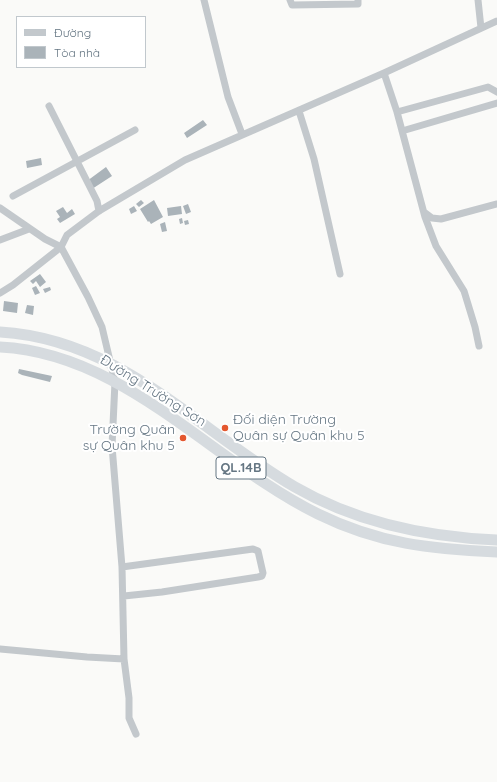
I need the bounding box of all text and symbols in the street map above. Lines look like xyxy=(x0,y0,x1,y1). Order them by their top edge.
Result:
legend xyxy=(16,16,146,68)
text: Đường xyxy=(54,25,91,40)
text: Tòa nhà xyxy=(54,45,100,60)
street label: Đường Trường Sơn xyxy=(97,352,209,430)
place label: Đối diện Trường Quân sự Quân khu 5 xyxy=(233,412,365,444)
place label: Trường Quân sự Quân khu 5 xyxy=(83,422,175,454)
marker: Đối diện Trường Quân sự Quân khu 5 xyxy=(220,423,230,433)
marker: Trường Quân sự Quân khu 5 xyxy=(178,433,188,443)
road number: QL.14B xyxy=(216,457,266,479)

